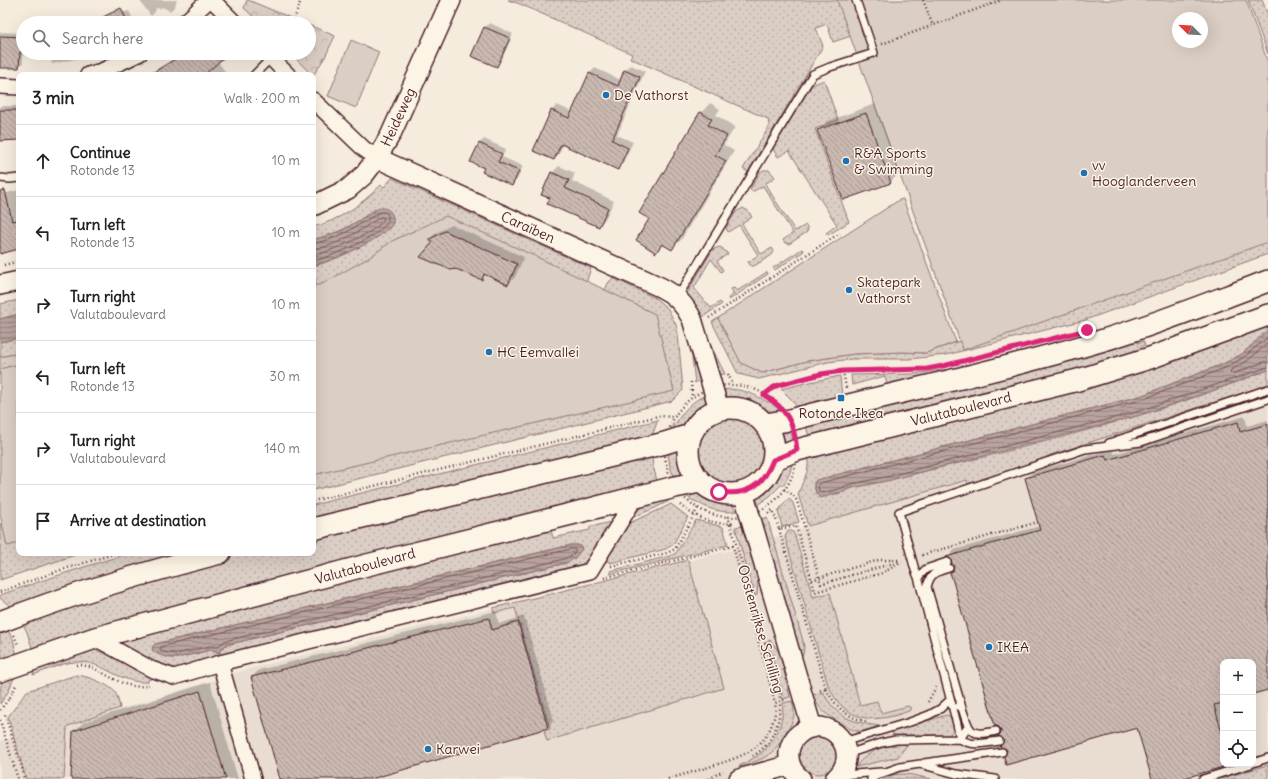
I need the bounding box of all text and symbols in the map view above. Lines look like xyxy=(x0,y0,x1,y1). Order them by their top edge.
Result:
north arrow xyxy=(1172,12,1208,48)
search box xyxy=(16,16,316,60)
icon: search xyxy=(30,27,52,49)
text: Search here xyxy=(62,29,143,48)
street label: Heideweg xyxy=(377,85,419,149)
place label: De Vathorst xyxy=(614,86,689,104)
text: 3 min xyxy=(32,87,74,109)
text: Walk · 200 m xyxy=(224,90,300,107)
marker: De Vathorst xyxy=(601,90,611,100)
text: Continue xyxy=(70,143,131,162)
place label: R&A Sports & Swimming xyxy=(854,144,933,178)
icon: ahead xyxy=(32,150,54,172)
text: 10 m xyxy=(272,152,300,169)
marker: R&A Sports & Swimming xyxy=(841,156,851,166)
place label: vv Hooglanderveen xyxy=(1092,156,1196,190)
text: Rotonde 13 xyxy=(70,162,135,179)
marker: vv Hooglanderveen xyxy=(1079,168,1089,178)
street label: Caraïben xyxy=(498,207,558,247)
text: Turn left xyxy=(70,215,125,234)
icon: left xyxy=(32,222,54,244)
text: 10 m xyxy=(272,224,300,241)
text: Rotonde 13 xyxy=(70,234,135,251)
place label: Skatepark Vathorst xyxy=(857,273,921,307)
marker: Skatepark Vathorst xyxy=(844,285,854,295)
text: Turn right xyxy=(70,287,135,306)
icon: right xyxy=(32,294,54,316)
text: 10 m xyxy=(272,296,300,313)
text: Valutaboulevard xyxy=(70,306,166,323)
route end xyxy=(1078,321,1096,339)
place label: HC Eemvallei xyxy=(497,343,579,361)
marker: HC Eemvallei xyxy=(484,347,494,357)
text: Turn left xyxy=(70,359,125,378)
icon: left xyxy=(32,366,54,388)
text: 30 m xyxy=(270,368,300,385)
text: Rotonde 13 xyxy=(70,378,135,395)
street label: Valutaboulevard xyxy=(909,388,1013,430)
marker: Rotonde Ikea xyxy=(836,393,846,403)
place label: Rotonde Ikea xyxy=(799,404,883,422)
text: Turn right xyxy=(70,431,135,450)
icon: right xyxy=(32,438,54,460)
text: 140 m xyxy=(264,440,300,457)
text: Valutaboulevard xyxy=(70,450,166,467)
route start xyxy=(710,483,728,501)
icon: arrive xyxy=(32,510,54,532)
text: Arrive at destination xyxy=(70,511,206,530)
street label: Valutaboulevard xyxy=(313,544,417,588)
street label: Oostenrijkse Schilling xyxy=(734,563,788,695)
place label: IKEA xyxy=(997,638,1029,656)
marker: IKEA xyxy=(984,642,994,652)
map controls xyxy=(1220,659,1256,767)
button: + xyxy=(1220,659,1256,695)
button: − xyxy=(1220,695,1256,731)
button: locate xyxy=(1220,731,1256,767)
place label: Karwei xyxy=(436,740,480,758)
marker: Karwei xyxy=(423,744,433,754)

